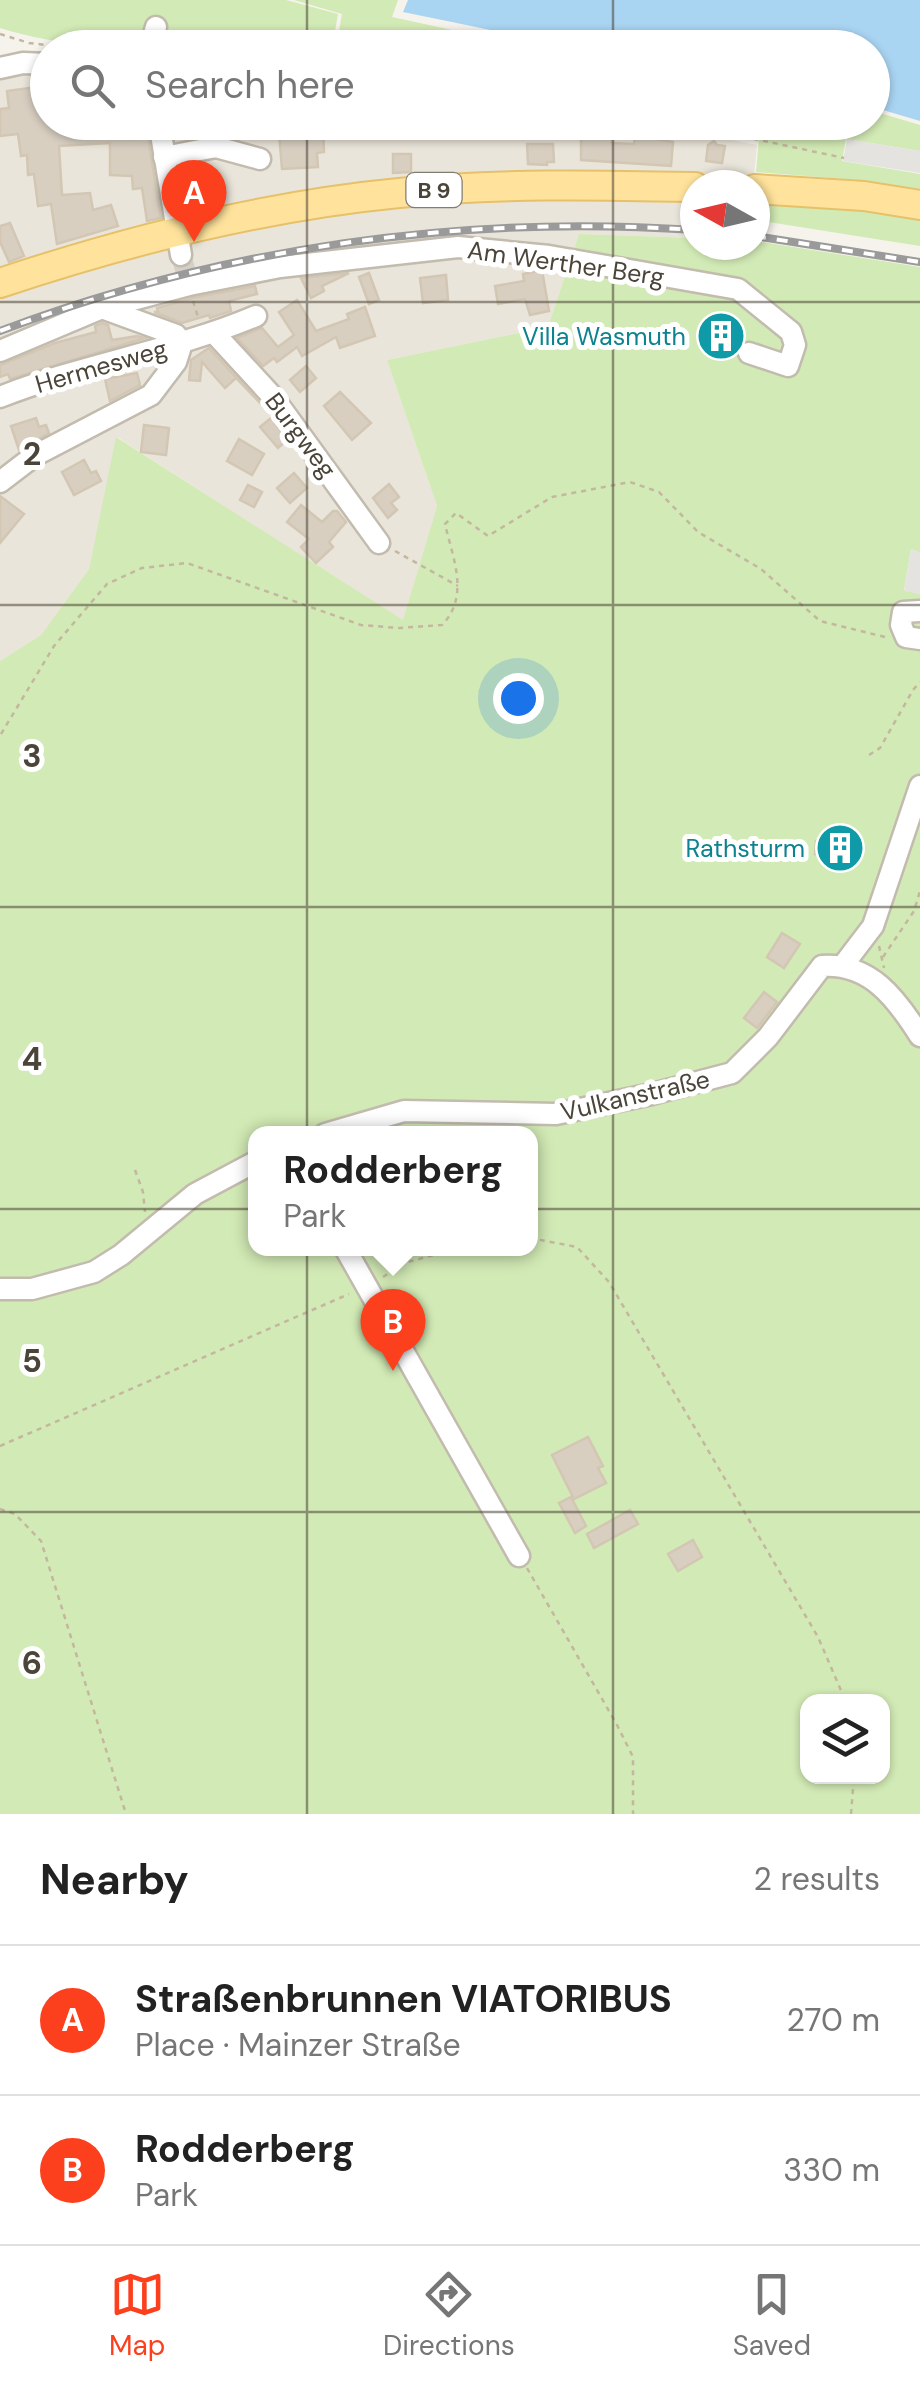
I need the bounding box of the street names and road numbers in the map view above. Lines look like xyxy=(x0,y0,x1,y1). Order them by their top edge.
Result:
road number: B 9 xyxy=(406,173,462,207)
street label: Am Werther Berg xyxy=(465,233,666,294)
street label: Hermesweg xyxy=(31,332,171,401)
street label: Burgweg xyxy=(258,386,344,485)
street label: Vulkanstraße xyxy=(557,1062,713,1129)

